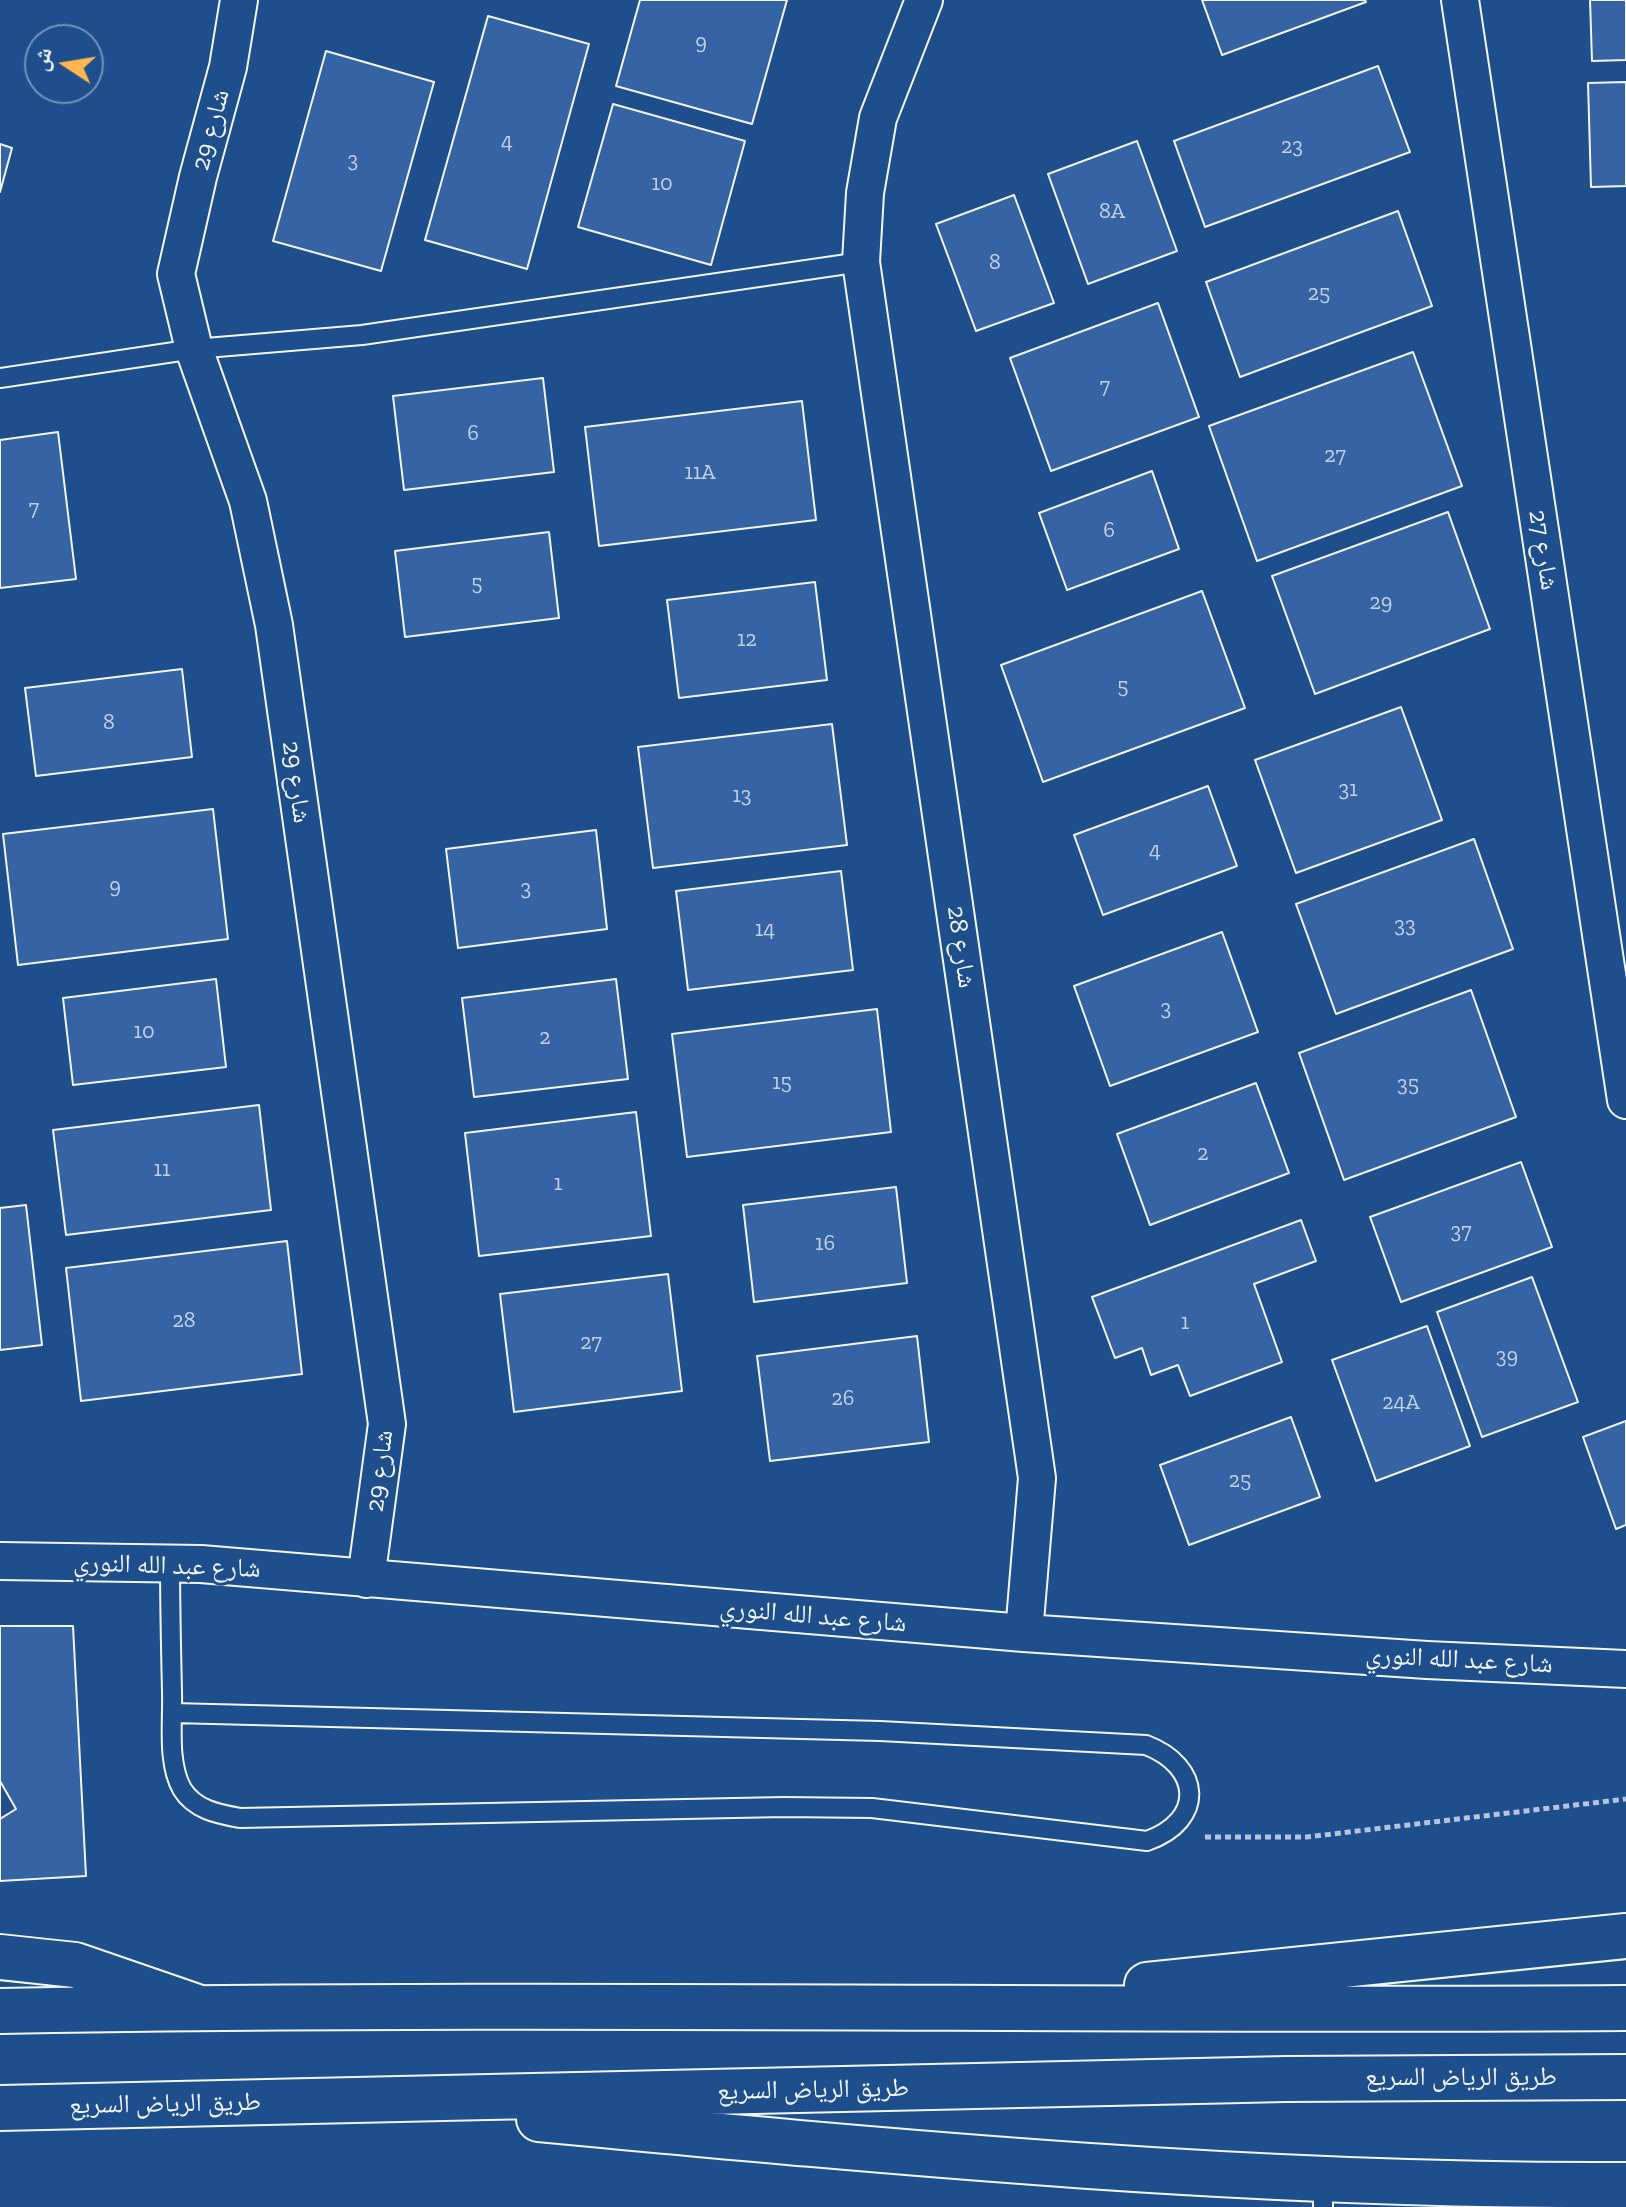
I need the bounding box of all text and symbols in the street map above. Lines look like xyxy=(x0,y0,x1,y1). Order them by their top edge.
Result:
north arrow xyxy=(24,24,104,104)
house number: 9 xyxy=(695,30,707,56)
text: ش xyxy=(26,45,58,74)
street label: شارع 29 xyxy=(185,86,237,174)
house number: 4 xyxy=(501,129,513,155)
house number: 23 xyxy=(1281,134,1303,160)
house number: 3 xyxy=(348,148,358,174)
house number: 10 xyxy=(651,171,673,197)
house number: 8A xyxy=(1099,199,1125,225)
house number: 8 xyxy=(989,250,1001,276)
house number: 25 xyxy=(1308,281,1330,307)
house number: 7 xyxy=(1100,374,1110,400)
house number: 6 xyxy=(467,421,479,447)
house number: 27 xyxy=(1324,443,1346,469)
house number: 11A xyxy=(684,460,716,486)
house number: 7 xyxy=(29,496,39,522)
street label: شارع 27 xyxy=(1521,508,1565,592)
house number: 6 xyxy=(1103,518,1115,544)
house number: 5 xyxy=(471,571,483,597)
house number: 29 xyxy=(1369,590,1393,616)
house number: 12 xyxy=(737,627,757,653)
house number: 5 xyxy=(1117,674,1129,700)
house number: 8 xyxy=(103,710,115,736)
street label: شارع 29 xyxy=(275,739,317,825)
house number: 31 xyxy=(1338,777,1358,803)
house number: 13 xyxy=(732,783,752,809)
house number: 4 xyxy=(1149,838,1161,864)
house number: 9 xyxy=(109,874,121,900)
house number: 3 xyxy=(521,876,531,902)
street label: شارع 28 xyxy=(940,904,982,990)
house number: 33 xyxy=(1394,913,1416,939)
house number: 14 xyxy=(755,917,775,943)
house number: 3 xyxy=(1161,996,1171,1022)
house number: 10 xyxy=(133,1019,155,1045)
house number: 2 xyxy=(539,1025,551,1051)
house number: 15 xyxy=(772,1070,792,1096)
house number: 35 xyxy=(1397,1072,1419,1098)
house number: 2 xyxy=(1197,1141,1209,1167)
house number: 11 xyxy=(154,1157,170,1183)
house number: 1 xyxy=(554,1171,562,1197)
house number: 37 xyxy=(1450,1219,1472,1245)
house number: 16 xyxy=(815,1231,835,1257)
house number: 28 xyxy=(172,1308,196,1334)
house number: 1 xyxy=(1181,1310,1189,1336)
house number: 27 xyxy=(580,1330,602,1356)
house number: 39 xyxy=(1496,1344,1518,1370)
house number: 26 xyxy=(831,1386,855,1412)
house number: 24A xyxy=(1382,1390,1420,1416)
street label: شارع 29 xyxy=(359,1428,401,1514)
house number: 25 xyxy=(1229,1468,1251,1494)
street label: شارع عبد الله النوري xyxy=(73,1547,261,1585)
street label: شارع عبد الله النوري xyxy=(718,1592,908,1640)
street label: شارع عبد الله النوري xyxy=(1365,1640,1553,1680)
street label: طريق الرياض السريع xyxy=(1365,2062,1557,2094)
street label: طريق الرياض السريع xyxy=(717,2073,909,2107)
street label: طريق الرياض السريع xyxy=(69,2087,261,2121)

